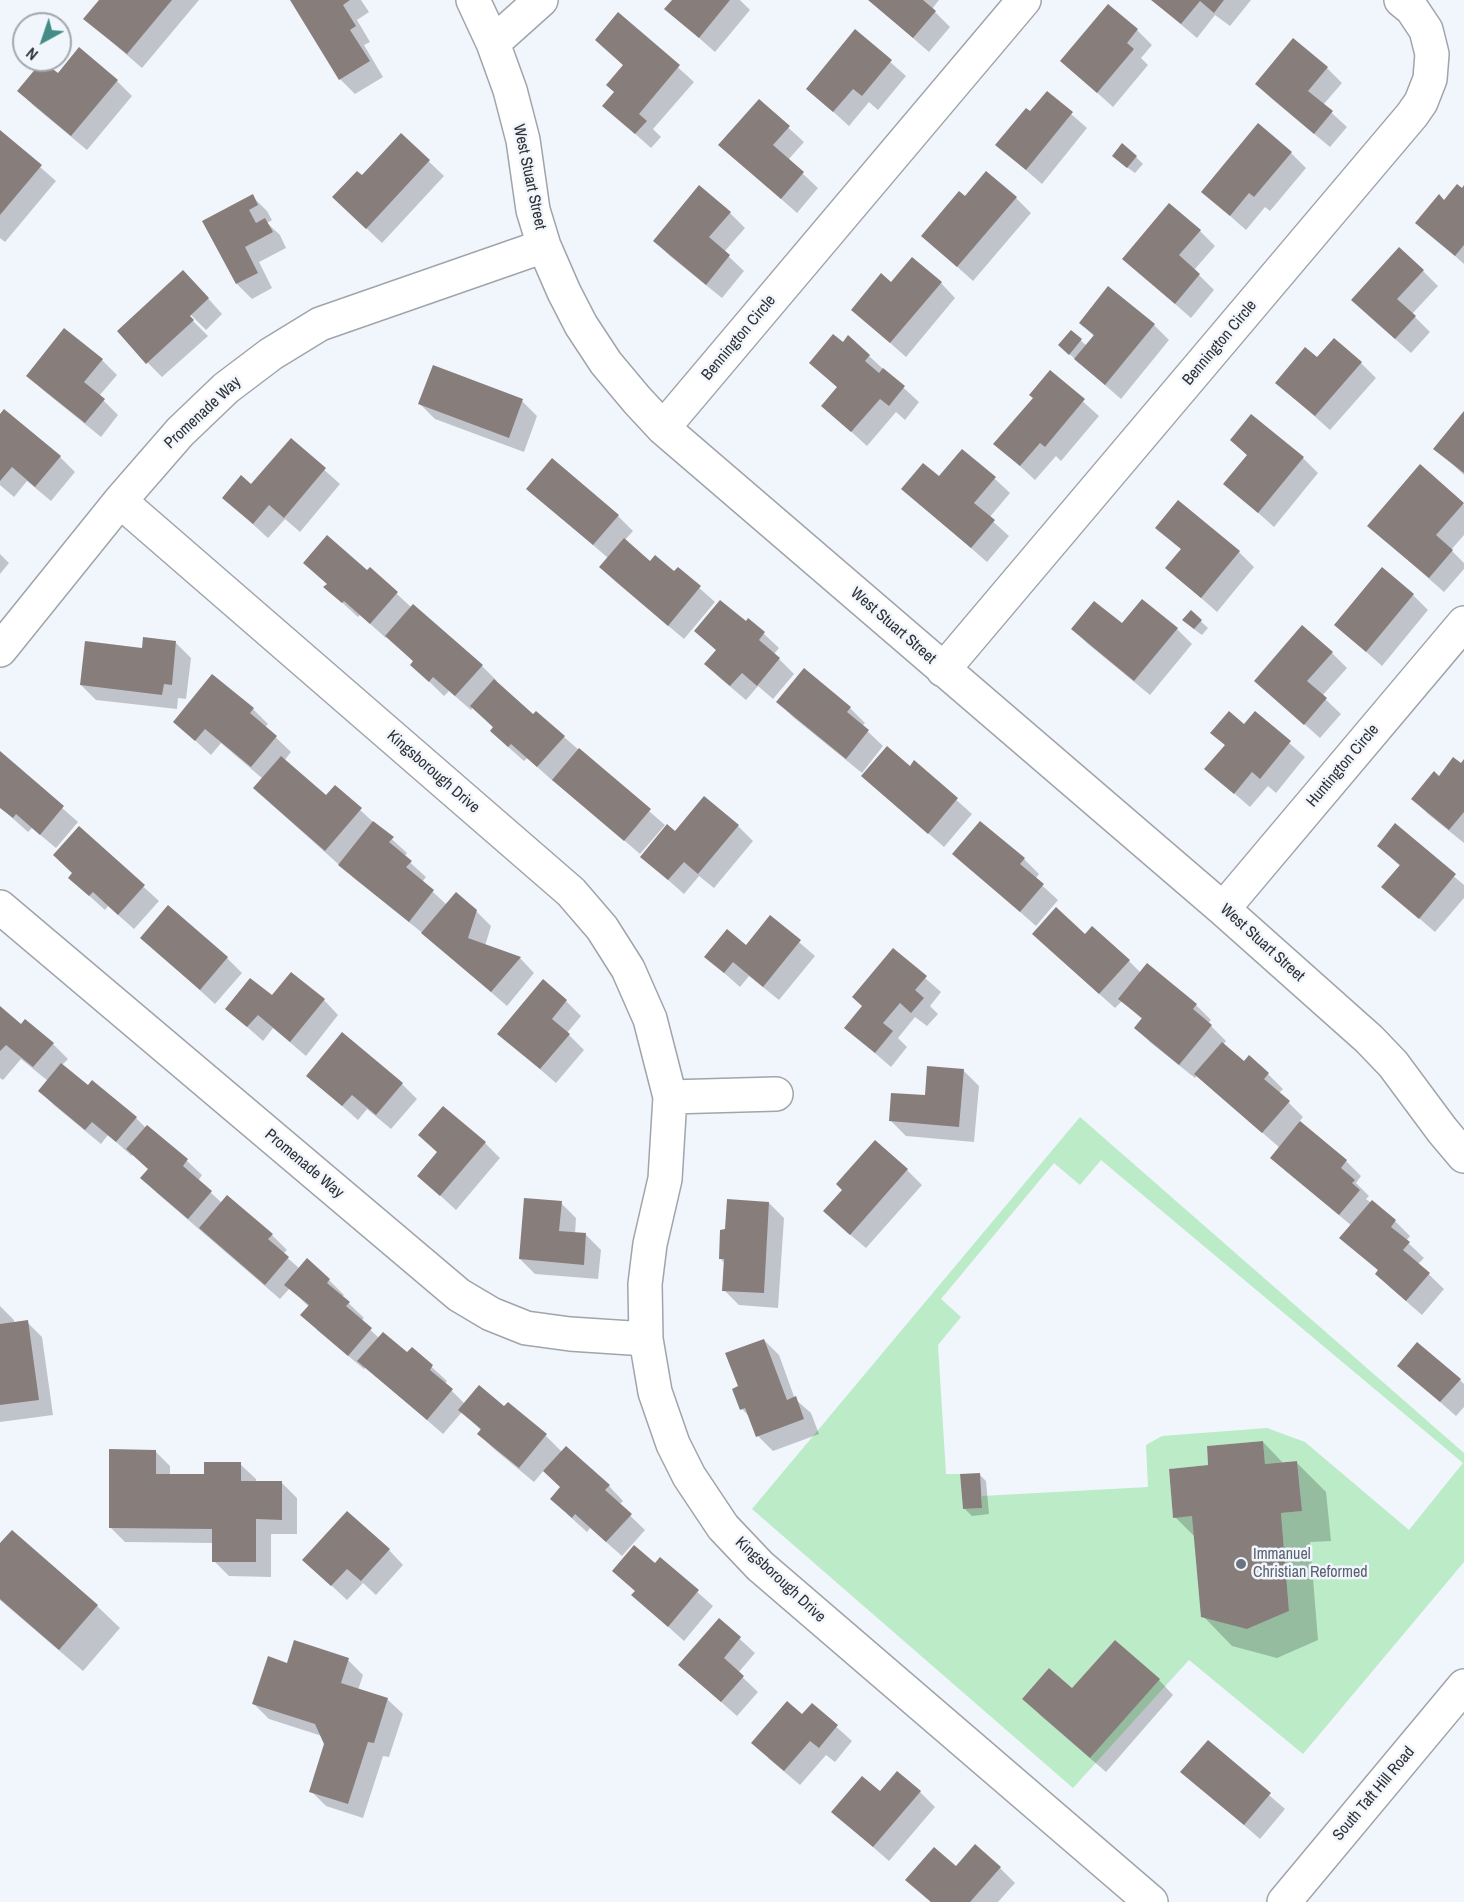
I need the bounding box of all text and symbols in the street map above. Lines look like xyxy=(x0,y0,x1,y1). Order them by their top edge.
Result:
north arrow xyxy=(12,12,72,72)
text: N xyxy=(21,43,42,66)
street label: West Stuart Street xyxy=(508,123,550,231)
street label: Bennington Circle xyxy=(698,292,780,384)
street label: Bennington Circle xyxy=(1179,297,1261,389)
street label: Promenade Way xyxy=(161,373,245,453)
street label: West Stuart Street xyxy=(846,584,940,668)
street label: Huntington Circle xyxy=(1303,721,1383,811)
street label: Kingsborough Drive xyxy=(383,726,483,818)
street label: West Stuart Street xyxy=(1216,900,1308,986)
street label: Promenade Way xyxy=(261,1125,347,1203)
street label: Kingsborough Drive xyxy=(731,1533,829,1627)
place label: Immanuel Christian Reformed xyxy=(1253,1545,1367,1583)
marker: Immanuel Christian Reformed xyxy=(1234,1557,1248,1571)
street label: South Taft Hill Road xyxy=(1329,1743,1419,1845)

